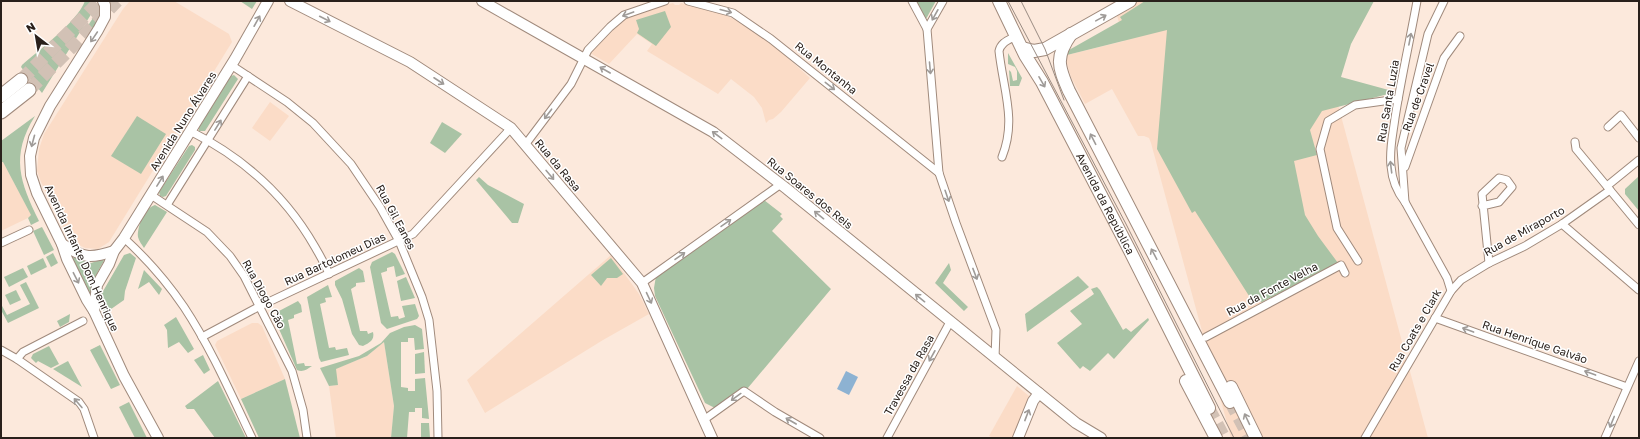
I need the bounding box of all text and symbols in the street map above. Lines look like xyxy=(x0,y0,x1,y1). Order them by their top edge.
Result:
one-way arrow xyxy=(719,8,732,15)
one-way arrow xyxy=(930,9,938,21)
one-way arrow xyxy=(623,10,635,18)
one-way arrow xyxy=(1094,13,1106,21)
one-way arrow xyxy=(254,15,261,27)
north arrow xyxy=(16,16,56,56)
one-way arrow xyxy=(318,16,330,23)
text: N xyxy=(24,19,38,35)
one-way arrow xyxy=(90,31,98,42)
one-way arrow xyxy=(1406,32,1414,45)
street label: Rua Montanha xyxy=(793,39,860,97)
street label: Rua Santa Luzia xyxy=(1374,59,1401,143)
street label: Rua de Cravel xyxy=(1399,60,1436,133)
one-way arrow xyxy=(927,61,934,74)
one-way arrow xyxy=(599,65,611,73)
street label: Avenida Nuno Álvares xyxy=(147,69,219,173)
one-way arrow xyxy=(1038,76,1046,88)
one-way arrow xyxy=(433,77,444,85)
one-way arrow xyxy=(825,82,836,91)
one-way arrow xyxy=(544,109,552,120)
one-way arrow xyxy=(214,120,222,131)
one-way arrow xyxy=(712,131,723,139)
one-way arrow xyxy=(1089,133,1097,145)
one-way arrow xyxy=(29,135,37,148)
street label: Rua da Rasa xyxy=(533,136,584,193)
street label: Avenida da República xyxy=(1074,150,1138,256)
street label: Rua Soares dos Reis xyxy=(765,154,856,231)
one-way arrow xyxy=(1388,161,1395,174)
one-way arrow xyxy=(546,169,555,180)
one-way arrow xyxy=(156,175,164,187)
street label: Avenida Infante Dom Henrique xyxy=(43,182,122,333)
street label: Rua Gil Eanes xyxy=(374,182,419,252)
one-way arrow xyxy=(944,190,951,203)
street label: Rua de Miraporto xyxy=(1481,203,1567,258)
one-way arrow xyxy=(814,211,825,220)
one-way arrow xyxy=(720,219,731,227)
street label: Rua Bartolomeu Dias xyxy=(282,229,388,288)
one-way arrow xyxy=(1149,248,1157,260)
one-way arrow xyxy=(674,252,685,260)
street label: Rua Diogo Cão xyxy=(240,257,289,331)
street label: Rua da Fonte Velha xyxy=(1224,259,1320,318)
one-way arrow xyxy=(972,268,980,280)
one-way arrow xyxy=(73,272,80,284)
street label: Rua Coats e Clark xyxy=(1386,286,1443,373)
one-way arrow xyxy=(646,291,653,303)
one-way arrow xyxy=(915,293,925,302)
street label: Rua Henrique Galvão xyxy=(1481,317,1590,366)
one-way arrow xyxy=(1461,326,1474,333)
street label: Travessa da Rasa xyxy=(881,332,936,417)
one-way arrow xyxy=(927,350,935,362)
one-way arrow xyxy=(1585,369,1597,377)
one-way arrow xyxy=(731,393,742,401)
one-way arrow xyxy=(74,398,83,408)
one-way arrow xyxy=(1024,409,1032,421)
one-way arrow xyxy=(1243,414,1250,426)
one-way arrow xyxy=(1607,415,1615,427)
one-way arrow xyxy=(785,417,797,425)

